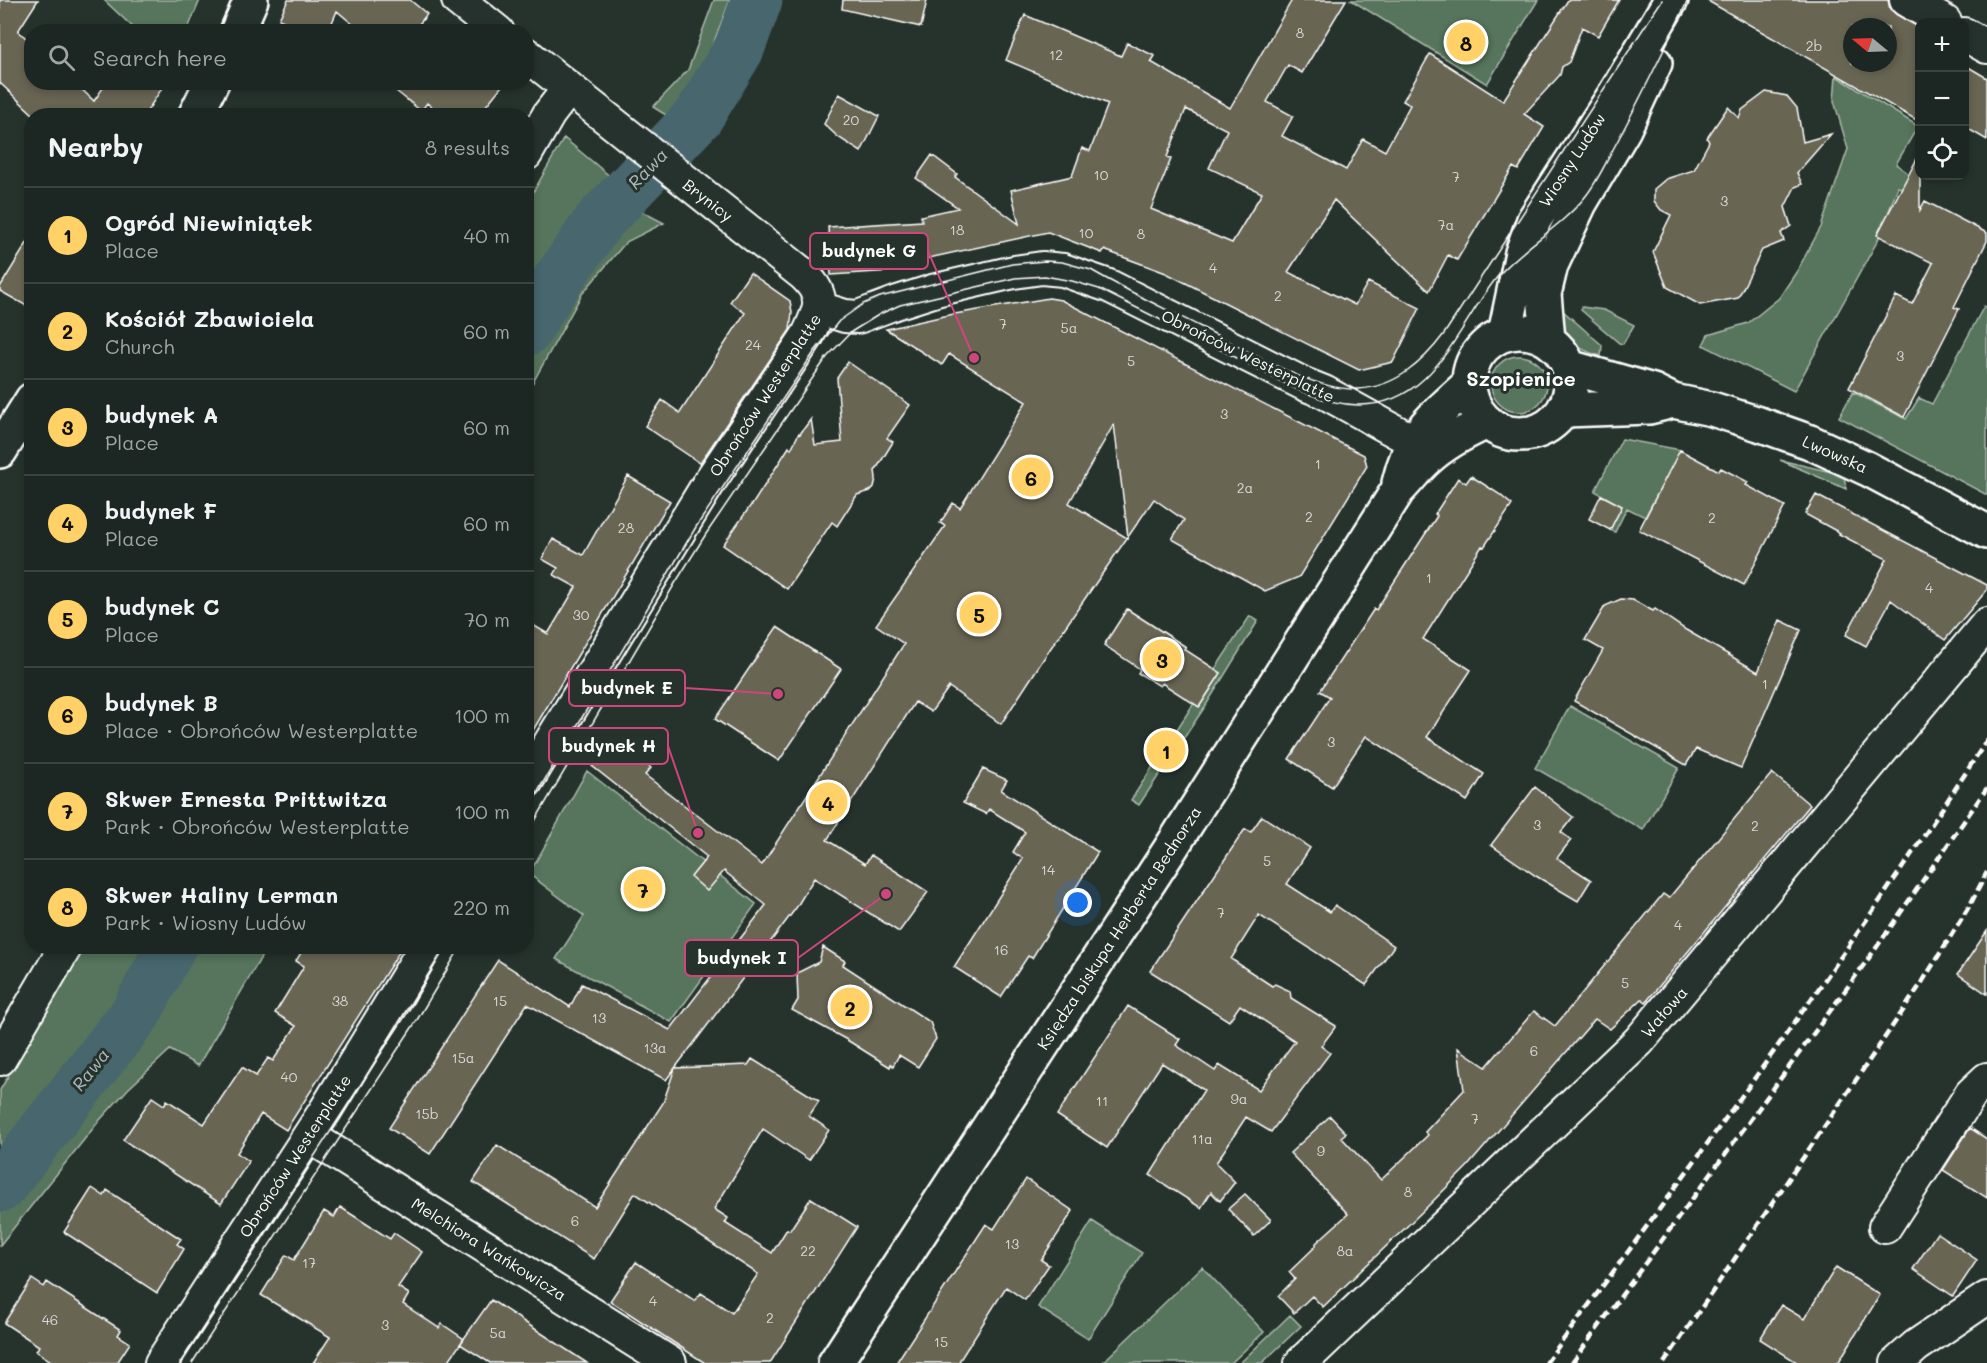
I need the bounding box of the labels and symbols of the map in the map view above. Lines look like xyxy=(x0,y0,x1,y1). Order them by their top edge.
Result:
north arrow xyxy=(1843,18,1897,72)
pin: 8 xyxy=(1446,20,1486,64)
house number: 8 xyxy=(1296,23,1304,42)
house number: 2b xyxy=(1806,36,1822,55)
house number: 12 xyxy=(1049,45,1063,64)
street label: Wiosny Ludów xyxy=(1533,109,1610,211)
house number: 20 xyxy=(843,110,860,129)
water label: Rawa xyxy=(622,143,673,194)
house number: 10 xyxy=(1094,165,1109,184)
house number: 7 xyxy=(1452,167,1460,186)
street label: Brynicy xyxy=(679,174,738,226)
house number: 3 xyxy=(1720,191,1728,210)
house number: 7a xyxy=(1438,215,1454,234)
house number: 18 xyxy=(950,220,964,239)
house number: 10 xyxy=(1079,223,1094,242)
house number: 8 xyxy=(1137,224,1145,243)
callout: budynek G xyxy=(810,233,928,269)
text: budynek G xyxy=(822,238,916,262)
house number: 4 xyxy=(1209,258,1218,277)
house number: 2 xyxy=(1274,286,1282,305)
street label: Obrońców Westerplatte xyxy=(1158,304,1338,407)
street label: Obrońców Westerplatte xyxy=(704,309,825,480)
house number: 7 xyxy=(999,314,1007,333)
house number: 5a xyxy=(1061,318,1077,337)
house number: 24 xyxy=(745,335,762,354)
house number: 3 xyxy=(1896,346,1904,365)
house number: 5 xyxy=(1127,351,1135,370)
district label: Szopienice xyxy=(1466,365,1576,391)
house number: 3 xyxy=(1220,404,1228,423)
street label: Lwowska xyxy=(1799,430,1871,477)
pin: 6 xyxy=(1012,454,1050,500)
house number: 1 xyxy=(1315,454,1321,473)
house number: 2a xyxy=(1237,478,1253,497)
house number: 2 xyxy=(1305,507,1313,526)
house number: 2 xyxy=(1708,508,1716,527)
house number: 28 xyxy=(618,518,634,537)
house number: 1 xyxy=(1426,568,1432,587)
house number: 4 xyxy=(1925,578,1934,597)
pin: 5 xyxy=(960,592,998,636)
house number: 30 xyxy=(573,605,590,624)
pin: 3 xyxy=(1142,636,1182,682)
callout: budynek E xyxy=(569,670,685,706)
house number: 1 xyxy=(1762,674,1768,693)
text: budynek E xyxy=(581,675,673,699)
callout: budynek H xyxy=(549,728,668,764)
pin: 1 xyxy=(1146,728,1186,772)
house number: 3 xyxy=(1327,732,1335,751)
text: budynek H xyxy=(562,733,656,757)
pin: 4 xyxy=(808,780,848,824)
street label: Księdza biskupa Herberta Bednorza xyxy=(1032,802,1205,1054)
house number: 3 xyxy=(1533,815,1541,834)
house number: 2 xyxy=(1751,816,1759,835)
house number: 5 xyxy=(1263,851,1271,870)
house number: 14 xyxy=(1041,860,1056,879)
pin: 7 xyxy=(624,866,662,912)
your location xyxy=(1063,888,1092,917)
house number: 7 xyxy=(1217,903,1225,922)
house number: 4 xyxy=(1674,915,1683,934)
callout: budynek I xyxy=(685,940,798,976)
house number: 16 xyxy=(994,940,1008,959)
text: budynek I xyxy=(697,945,787,969)
house number: 5 xyxy=(1621,973,1629,992)
street label: Wałowa xyxy=(1636,982,1692,1042)
pin: 2 xyxy=(830,984,870,1030)
house number: 38 xyxy=(332,991,348,1010)
house number: 15 xyxy=(493,991,507,1010)
house number: 13 xyxy=(592,1008,606,1027)
house number: 13a xyxy=(643,1038,667,1057)
house number: 6 xyxy=(1530,1041,1538,1060)
water label: Rawa xyxy=(66,1043,114,1096)
house number: 15a xyxy=(451,1048,475,1067)
house number: 40 xyxy=(281,1067,298,1086)
street label: Obrońców Westerplatte xyxy=(234,1070,355,1241)
house number: 9a xyxy=(1231,1089,1248,1108)
house number: 11 xyxy=(1096,1091,1108,1110)
house number: 15b xyxy=(415,1104,439,1123)
house number: 7 xyxy=(1471,1109,1479,1128)
house number: 11a xyxy=(1191,1129,1213,1148)
house number: 9 xyxy=(1317,1141,1325,1160)
house number: 8 xyxy=(1404,1182,1412,1201)
street label: Melchiora Wańkowicza xyxy=(408,1192,571,1305)
house number: 6 xyxy=(571,1211,579,1230)
house number: 13 xyxy=(1005,1234,1019,1253)
house number: 22 xyxy=(800,1241,816,1260)
house number: 8a xyxy=(1336,1241,1354,1260)
house number: 17 xyxy=(302,1253,316,1272)
house number: 4 xyxy=(649,1291,658,1310)
house number: 2 xyxy=(766,1308,774,1327)
house number: 46 xyxy=(42,1310,58,1329)
house number: 3 xyxy=(381,1315,389,1334)
house number: 5a xyxy=(490,1323,506,1342)
house number: 15 xyxy=(934,1332,948,1351)

